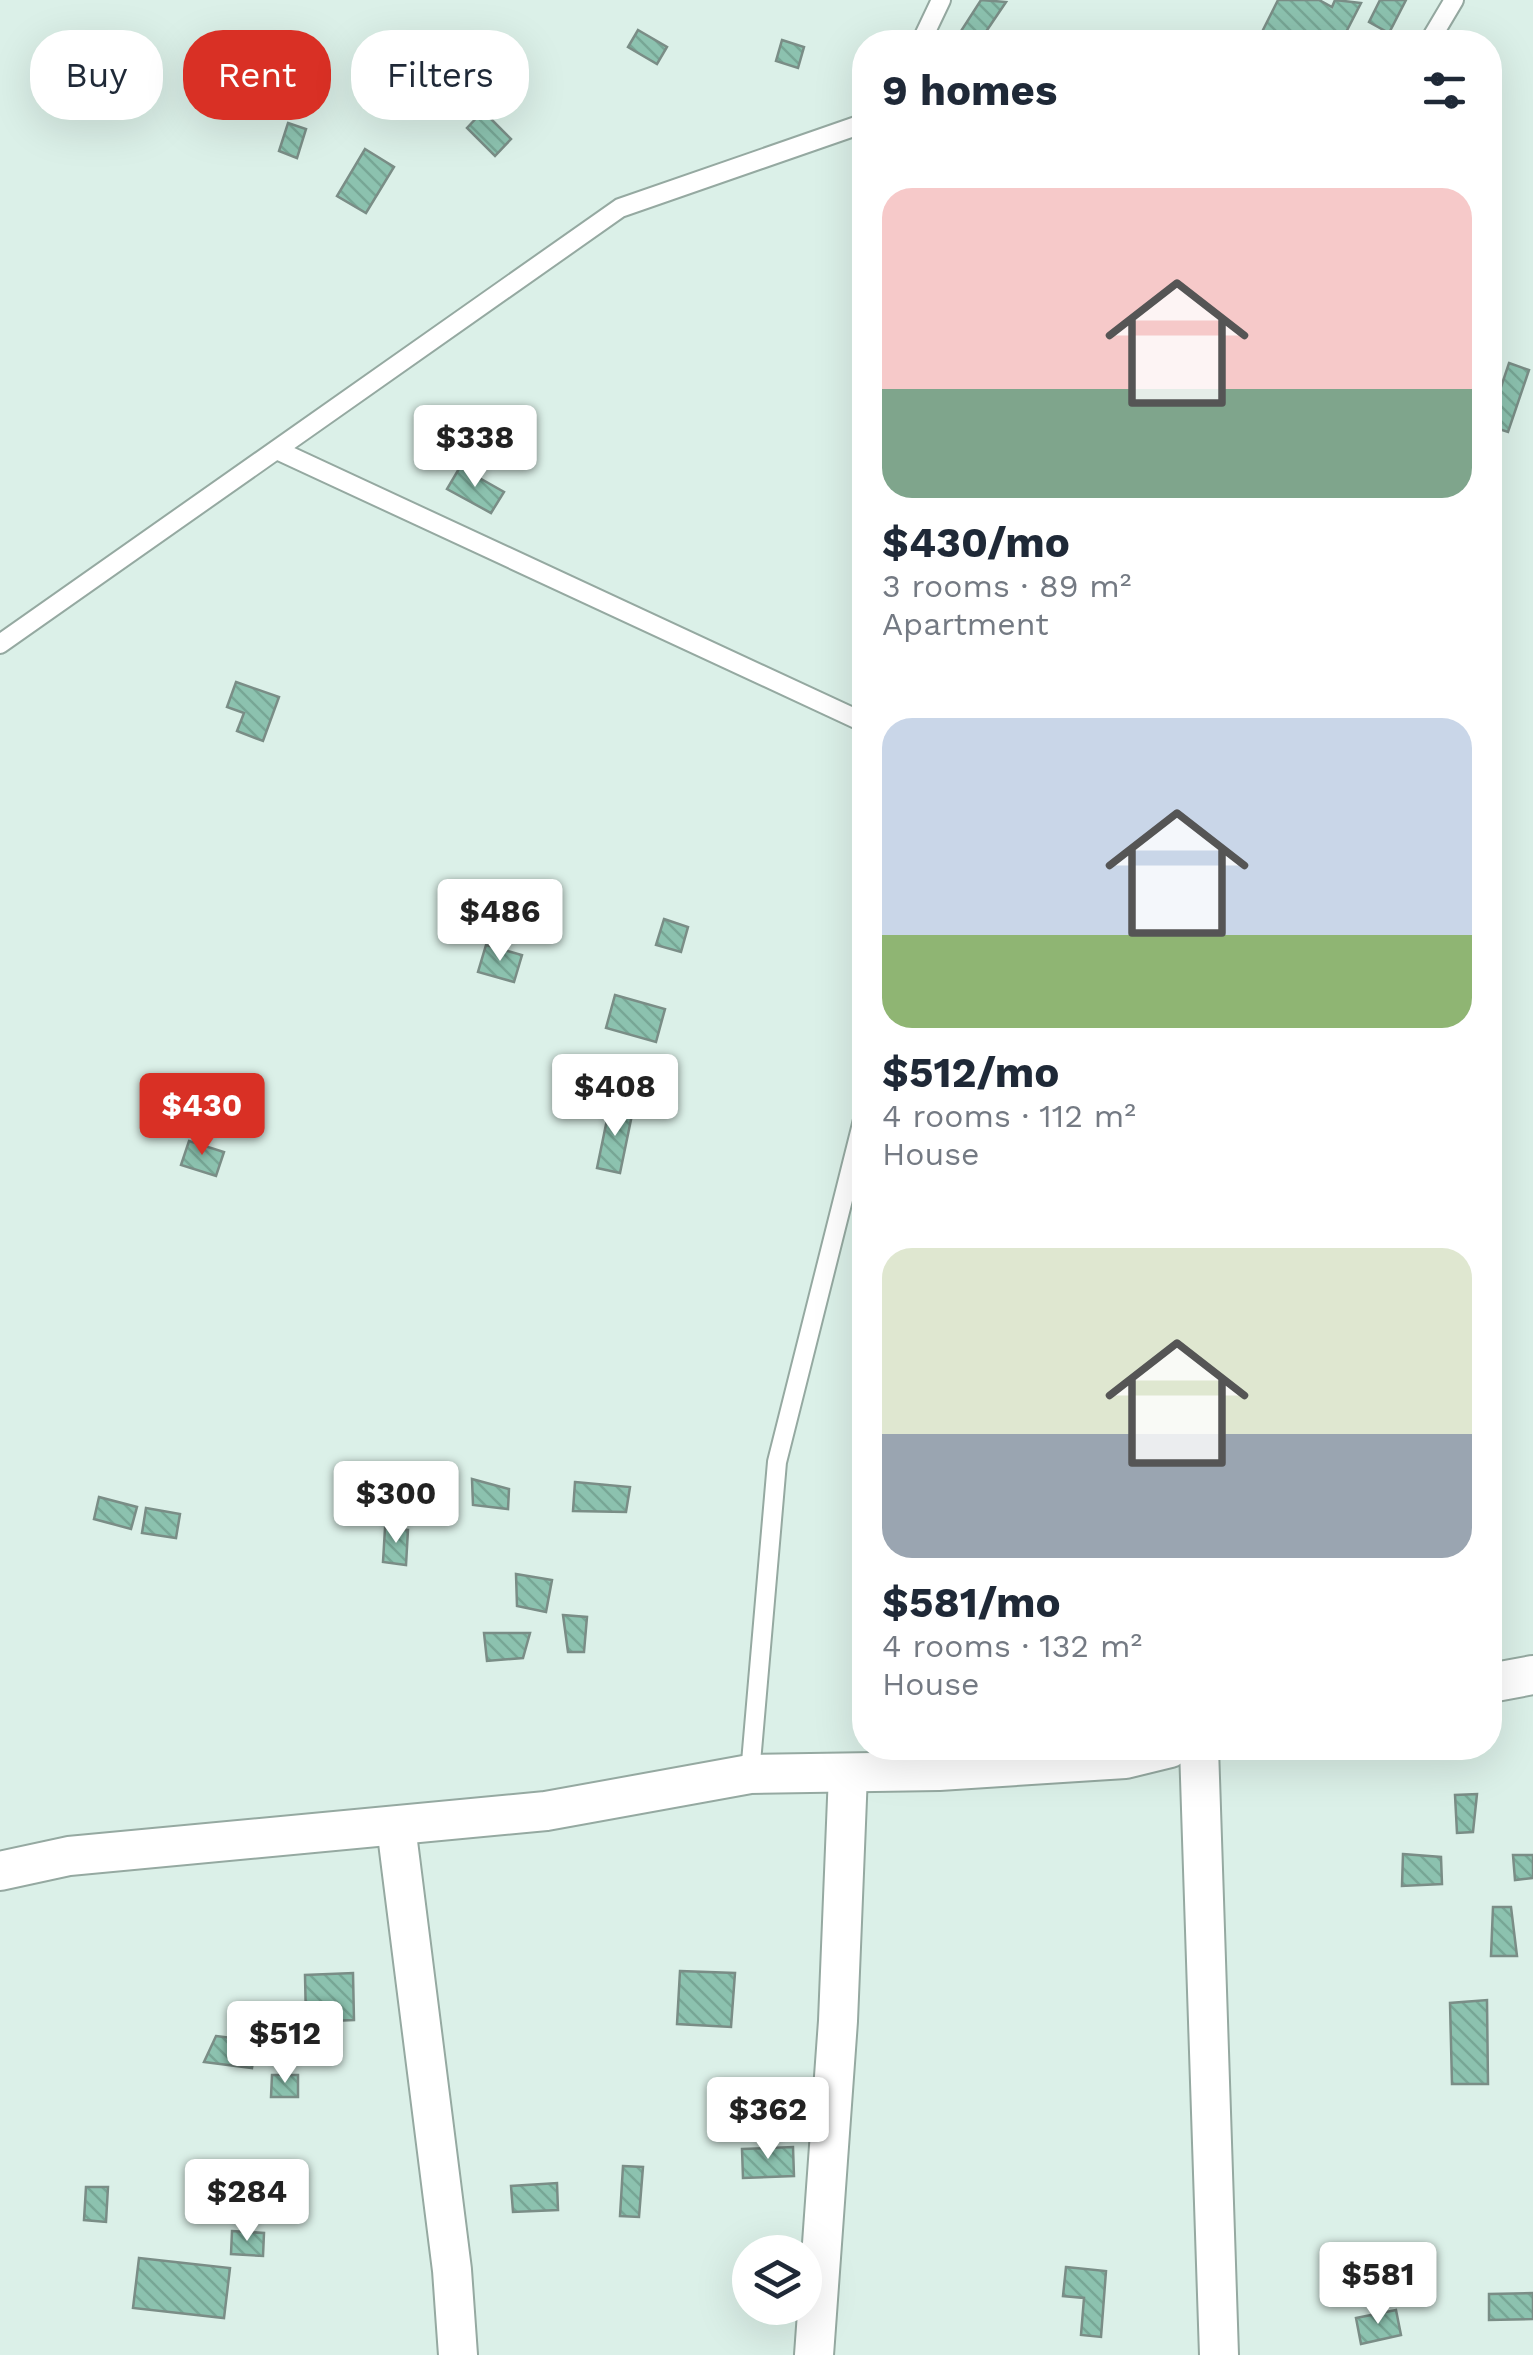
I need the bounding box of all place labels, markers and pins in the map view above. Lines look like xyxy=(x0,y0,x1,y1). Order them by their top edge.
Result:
pin: $338 xyxy=(416,405,534,490)
pin: $486 xyxy=(441,879,559,964)
pin: $408 xyxy=(556,1054,674,1139)
pin: $430 xyxy=(143,1073,261,1158)
pin: $300 xyxy=(337,1461,455,1546)
pin: $512 xyxy=(226,2001,344,2086)
pin: $362 xyxy=(709,2077,827,2162)
pin: $284 xyxy=(188,2159,306,2244)
pin: $581 xyxy=(1319,2242,1437,2327)

